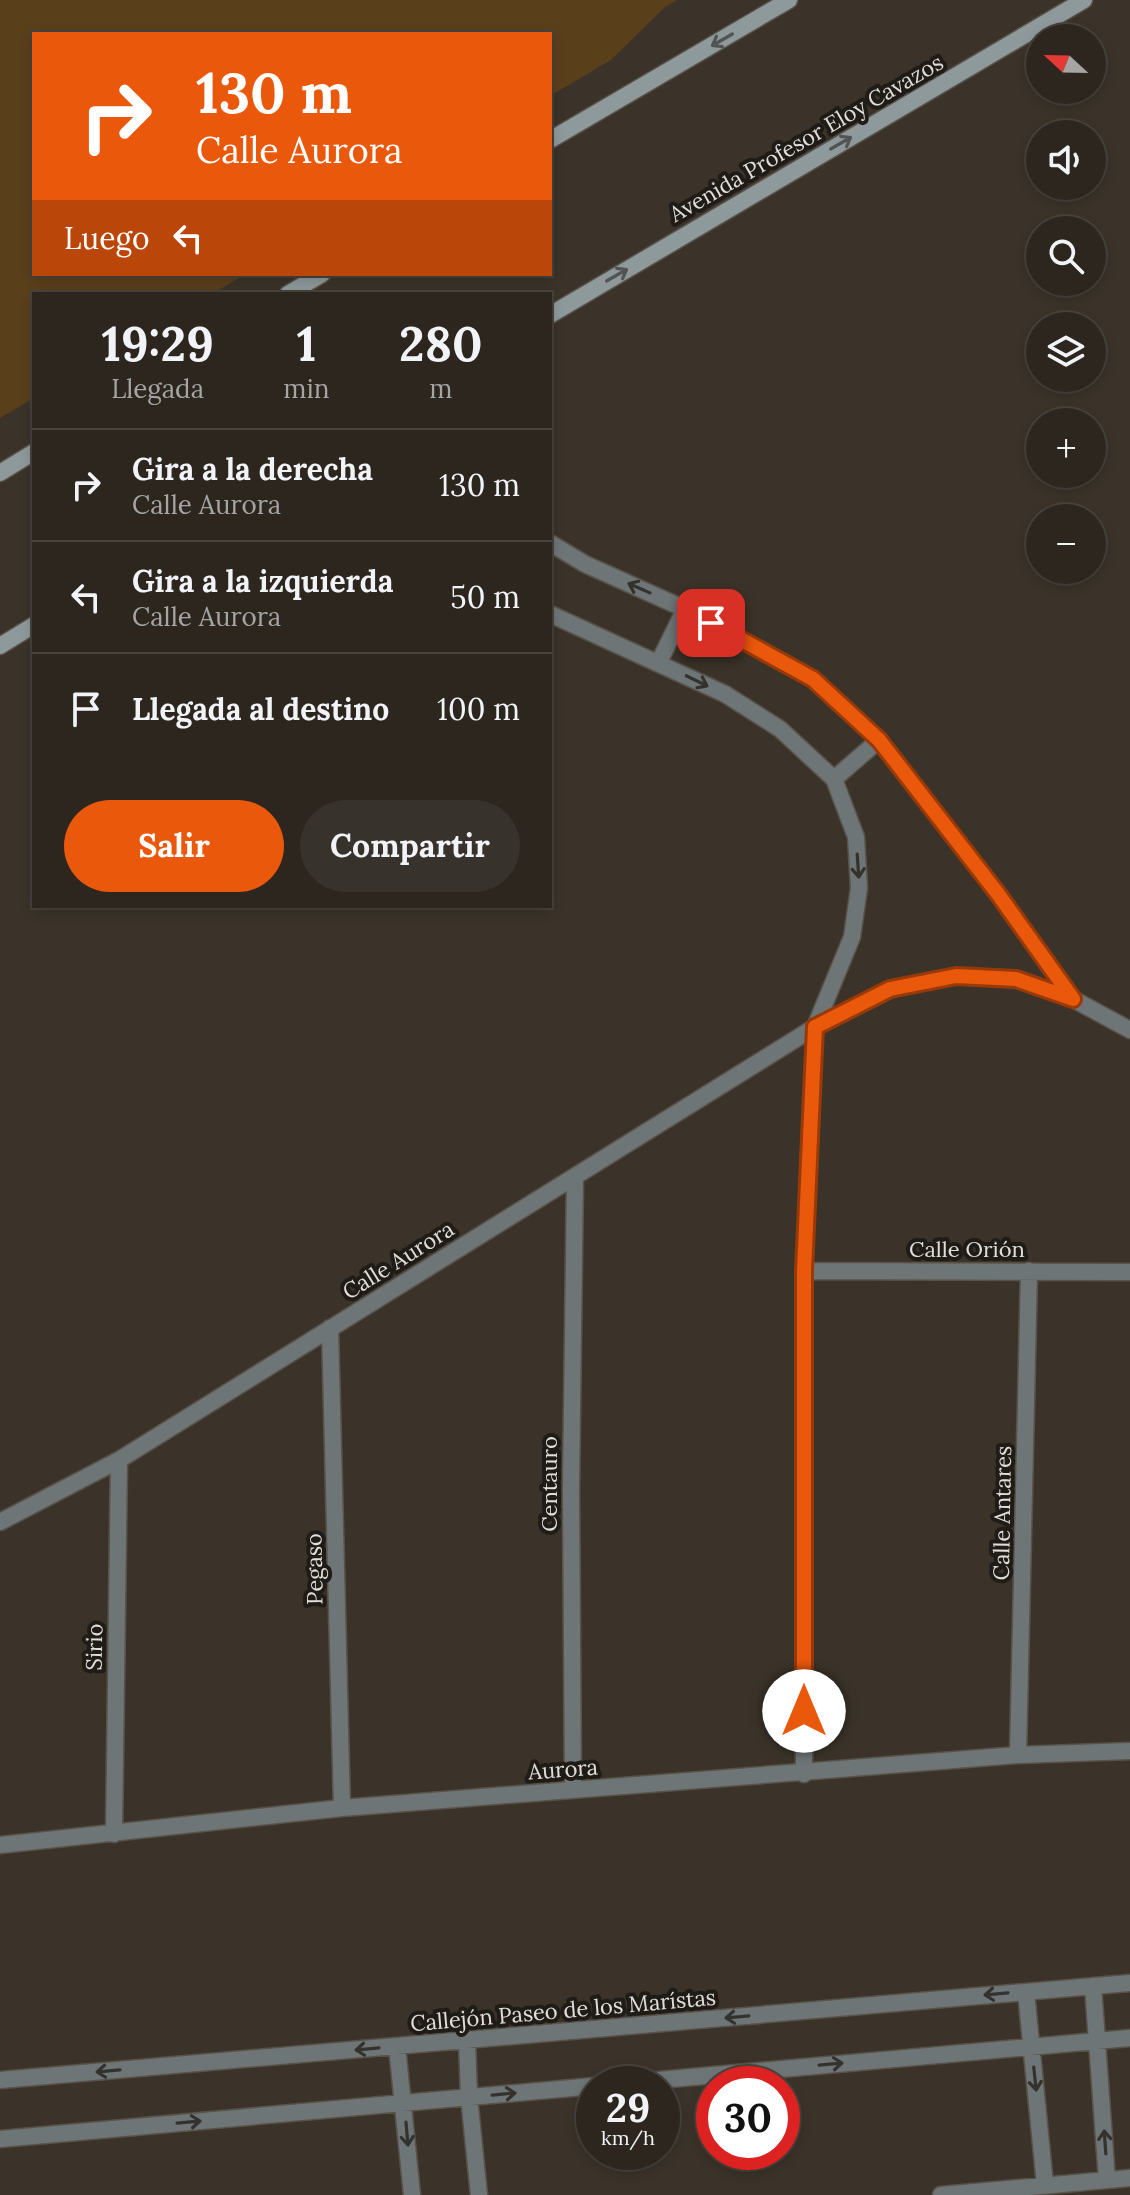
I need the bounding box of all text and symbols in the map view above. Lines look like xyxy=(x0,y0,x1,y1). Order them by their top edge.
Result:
north arrow xyxy=(1026,24,1106,104)
map controls xyxy=(1026,24,1106,584)
one-way arrow xyxy=(710,32,733,48)
street label: Avenida Profesor Eloy Cavazos xyxy=(663,48,948,229)
text: 130 m xyxy=(196,57,352,128)
icon: right xyxy=(64,64,168,168)
button: sound xyxy=(1026,120,1106,200)
text: Calle Aurora xyxy=(196,127,403,173)
one-way arrow xyxy=(829,135,852,151)
icon: left xyxy=(166,216,210,260)
button: search xyxy=(1026,216,1106,296)
text: Luego xyxy=(64,219,150,257)
one-way arrow xyxy=(605,267,628,283)
button: layers xyxy=(1026,312,1106,392)
text: 19:29 xyxy=(101,313,214,374)
text: 1 xyxy=(297,313,316,374)
text: 280 xyxy=(399,313,483,374)
text: Llegada xyxy=(111,372,204,405)
text: min xyxy=(283,372,330,405)
text: m xyxy=(429,372,452,405)
button: + xyxy=(1026,408,1106,488)
text: Gira a la derecha xyxy=(132,450,373,488)
icon: right xyxy=(64,463,108,507)
text: 130 m xyxy=(439,466,520,504)
text: Calle Aurora xyxy=(132,488,281,521)
button: − xyxy=(1026,504,1106,584)
text: Gira a la izquierda xyxy=(132,562,393,600)
icon: left xyxy=(64,575,108,619)
text: 50 m xyxy=(450,578,520,616)
one-way arrow xyxy=(627,580,651,595)
pin xyxy=(677,589,745,657)
text: Calle Aurora xyxy=(132,600,281,633)
icon: arrive xyxy=(689,601,733,645)
one-way arrow xyxy=(685,674,709,689)
icon: arrive xyxy=(64,687,108,731)
text: Llegada al destino xyxy=(132,690,389,728)
text: 100 m xyxy=(437,690,520,728)
button: Salir xyxy=(64,800,284,892)
button: Compartir xyxy=(300,800,520,892)
one-way arrow xyxy=(850,852,865,879)
street label: Calle Aurora xyxy=(337,1215,459,1305)
street label: Calle Orión xyxy=(909,1235,1025,1263)
street label: Centauro xyxy=(535,1436,563,1532)
street label: Calle Antares xyxy=(987,1445,1017,1581)
street label: Pegaso xyxy=(299,1533,329,1605)
street label: Sirio xyxy=(80,1623,108,1671)
position arrow xyxy=(762,1669,846,1753)
street label: Aurora xyxy=(526,1753,599,1785)
street label: Callejón Paseo de los Marístas xyxy=(409,1983,717,2037)
one-way arrow xyxy=(984,1987,1010,2002)
one-way arrow xyxy=(724,2009,751,2024)
one-way arrow xyxy=(354,2042,381,2057)
one-way arrow xyxy=(817,2057,844,2072)
one-way arrow xyxy=(95,2064,122,2079)
speed limit sign: 30 xyxy=(696,2066,800,2170)
one-way arrow xyxy=(1027,2066,1042,2092)
text: 29 xyxy=(606,2082,650,2133)
one-way arrow xyxy=(490,2086,517,2101)
one-way arrow xyxy=(175,2114,202,2129)
one-way arrow xyxy=(399,2120,414,2147)
text: km/h xyxy=(601,2125,655,2150)
one-way arrow xyxy=(1097,2129,1112,2156)

